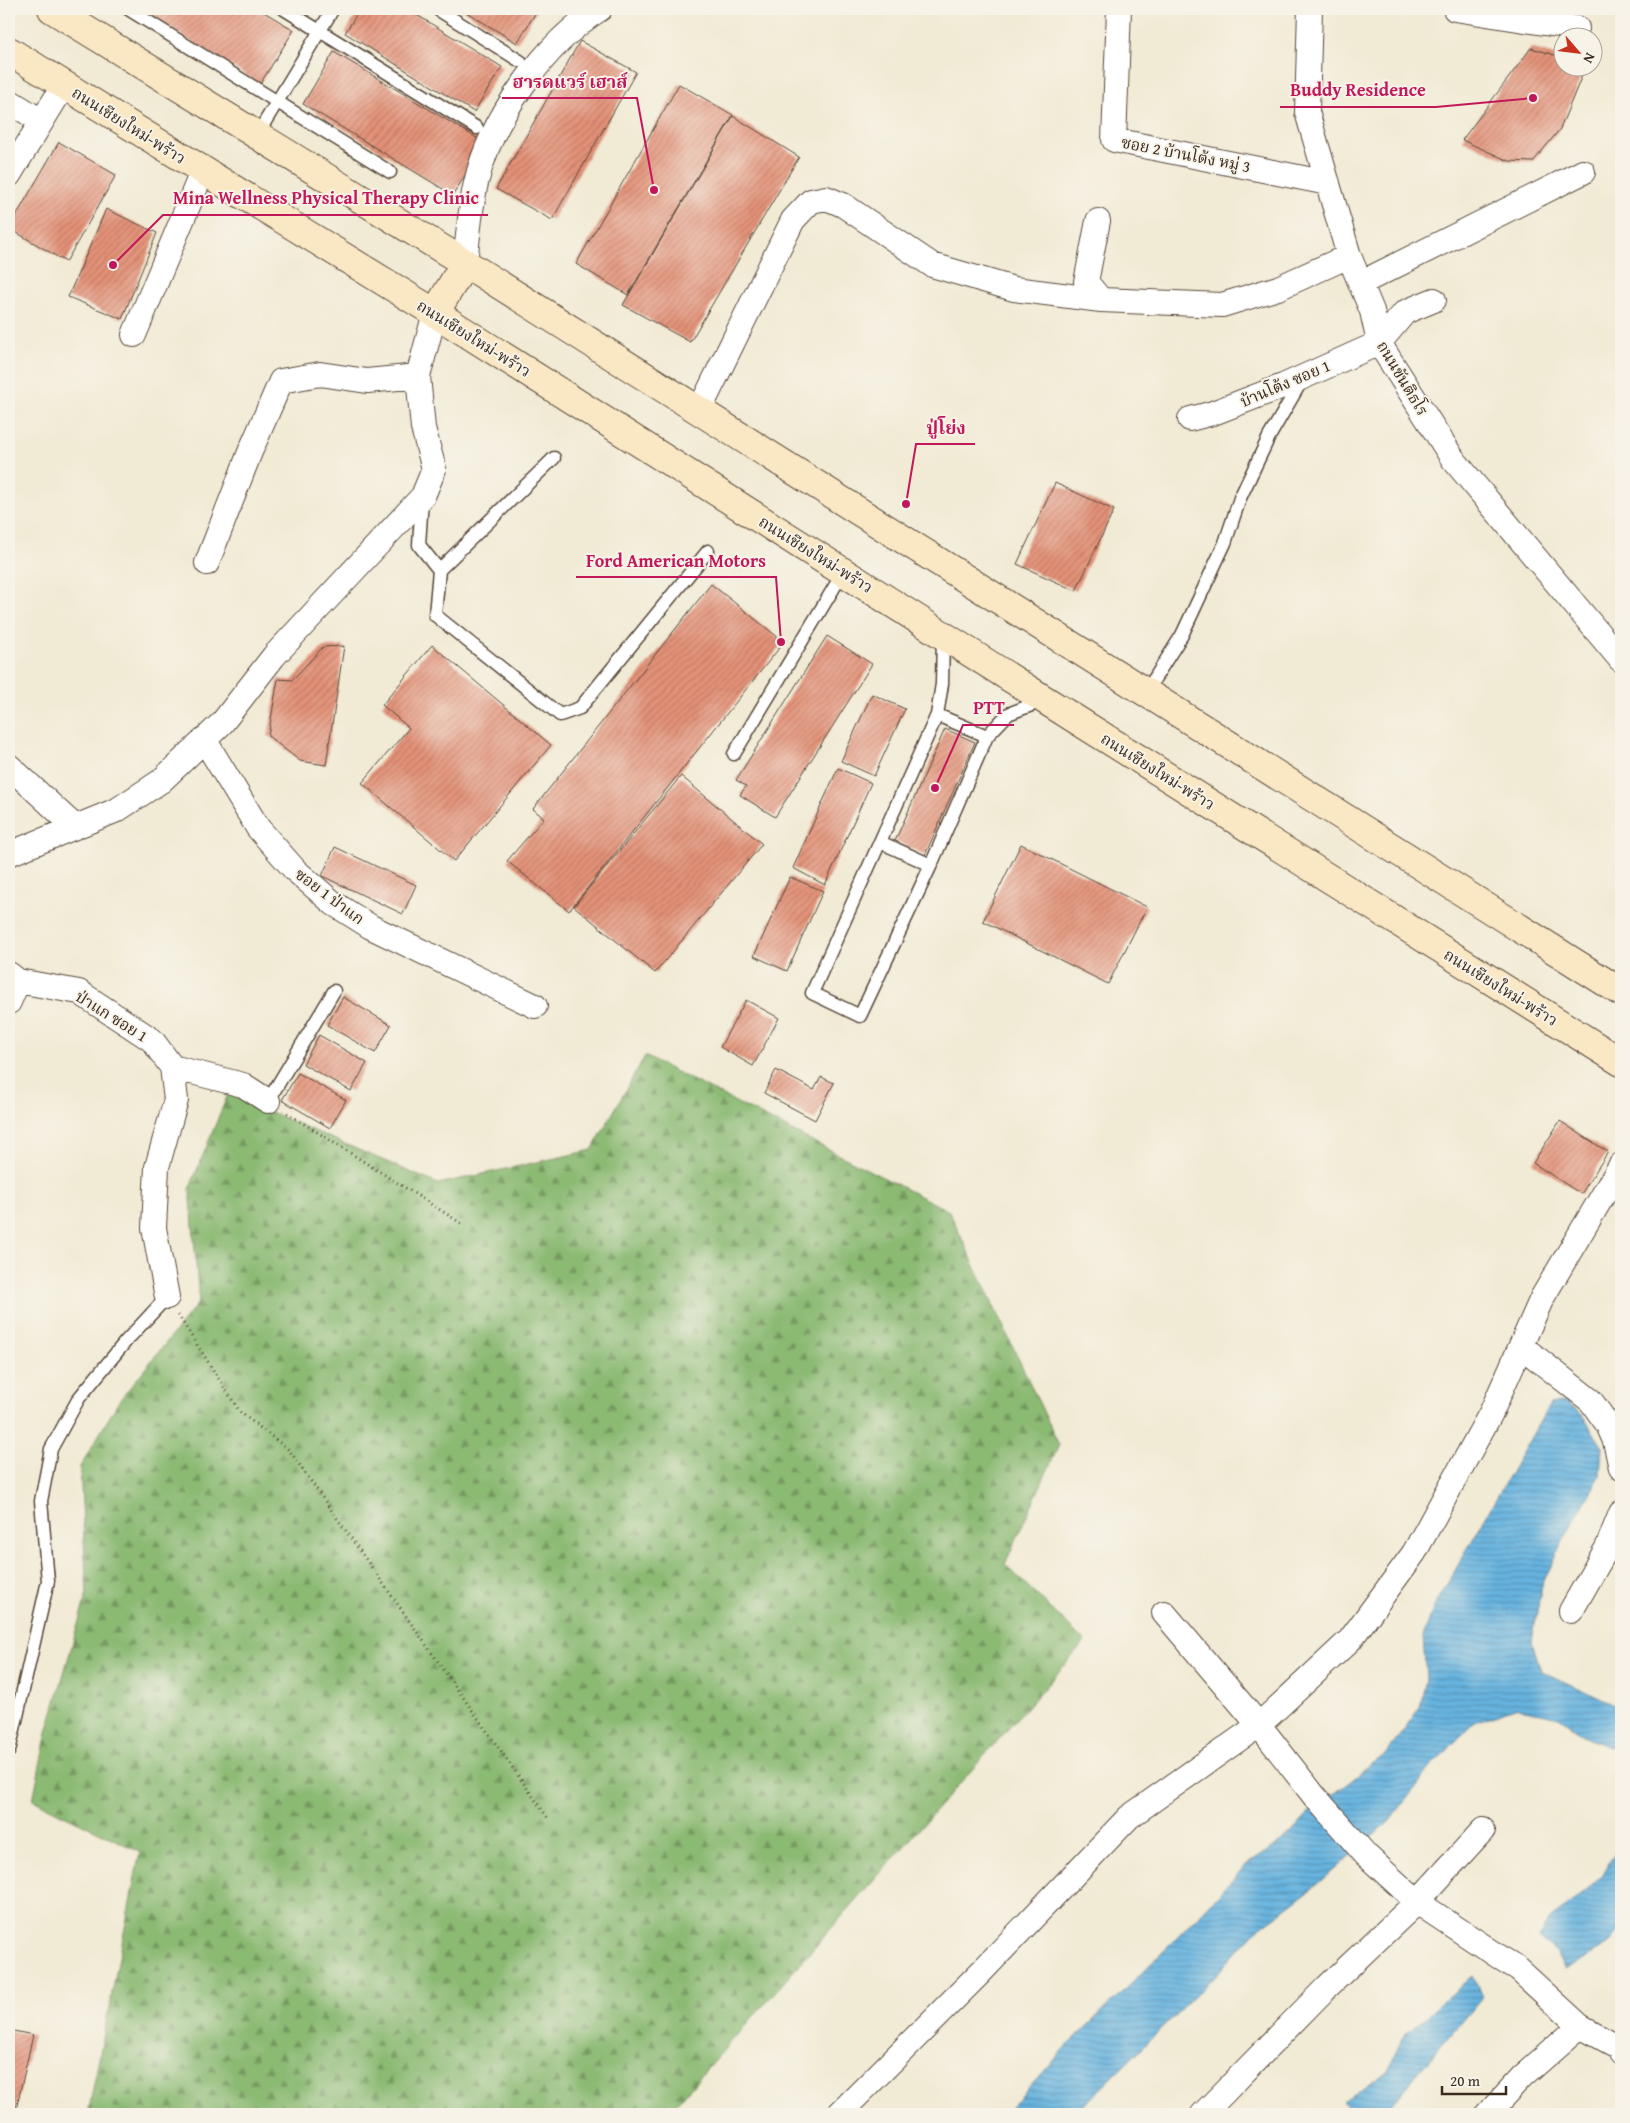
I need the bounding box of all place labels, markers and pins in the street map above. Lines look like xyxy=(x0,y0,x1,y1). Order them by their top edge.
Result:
callout: ฮารดแวร์ เฮาส์ xyxy=(502,65,637,98)
callout: Buddy Residence xyxy=(1280,74,1436,107)
callout: Mina Wellness Physical Therapy Clinic xyxy=(163,182,488,215)
callout: ปู่โย่ง xyxy=(916,411,975,444)
callout: Ford American Motors xyxy=(576,544,776,577)
callout: PTT xyxy=(963,692,1014,725)

